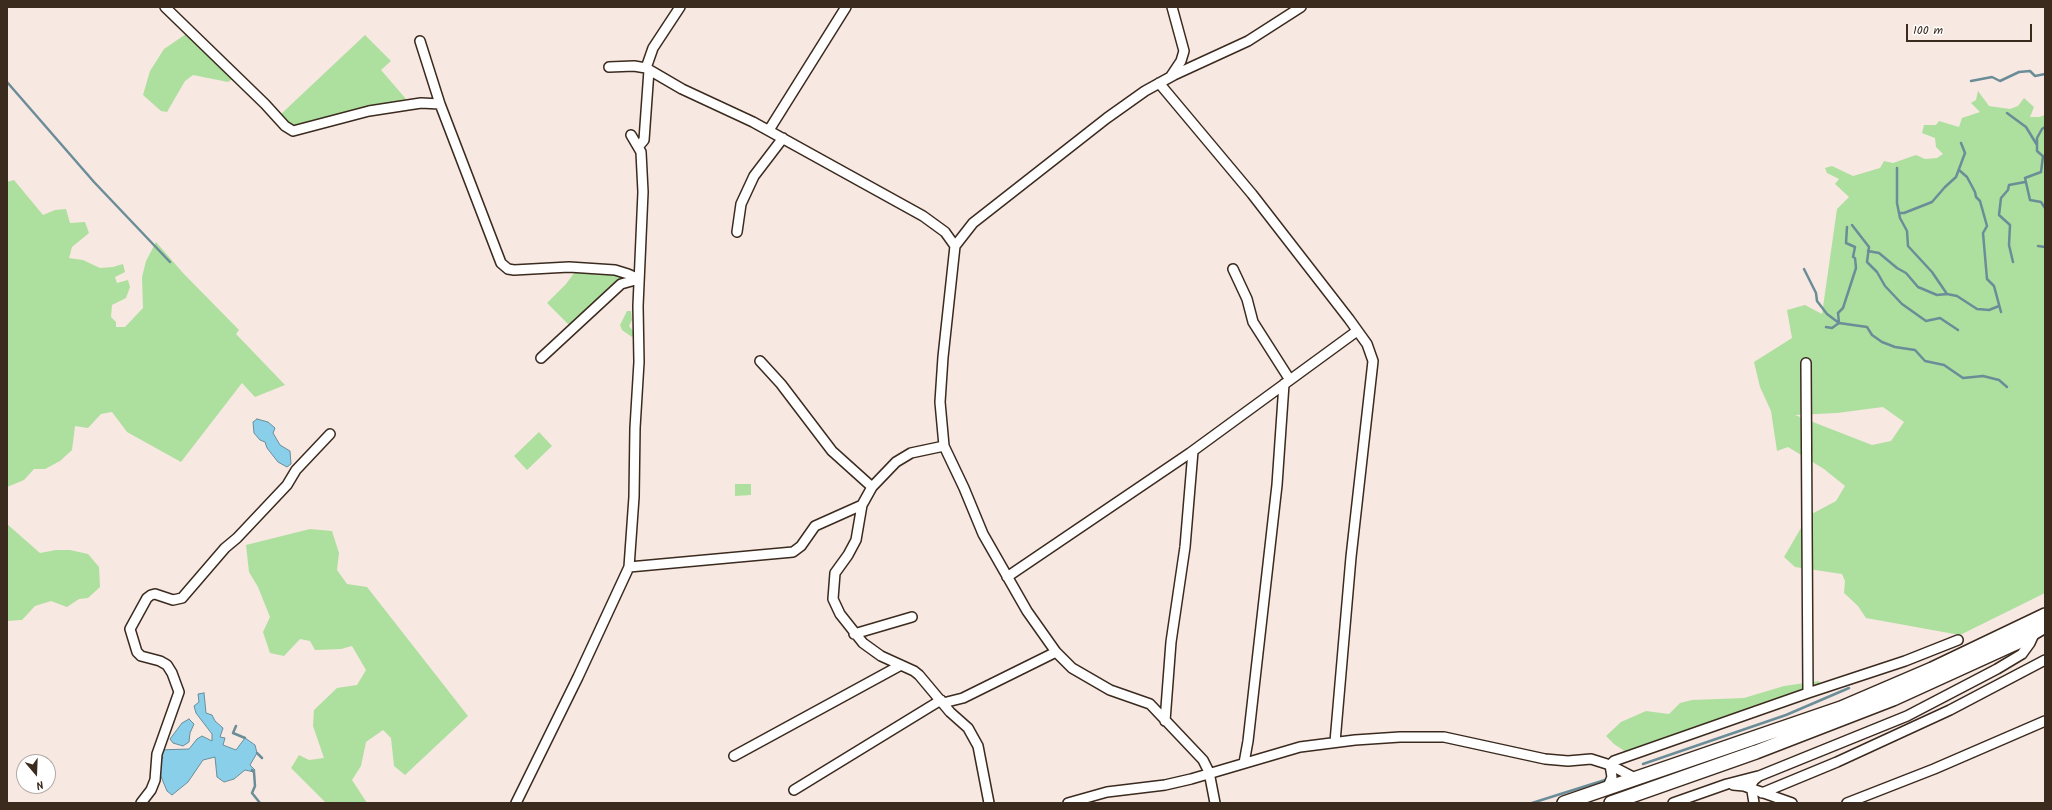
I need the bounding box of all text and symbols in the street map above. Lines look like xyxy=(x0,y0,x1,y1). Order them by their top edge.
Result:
scale bar xyxy=(1908,16,2034,42)
text: 100 m xyxy=(1913,21,1943,40)
north arrow xyxy=(16,754,56,794)
text: N xyxy=(33,775,46,794)

